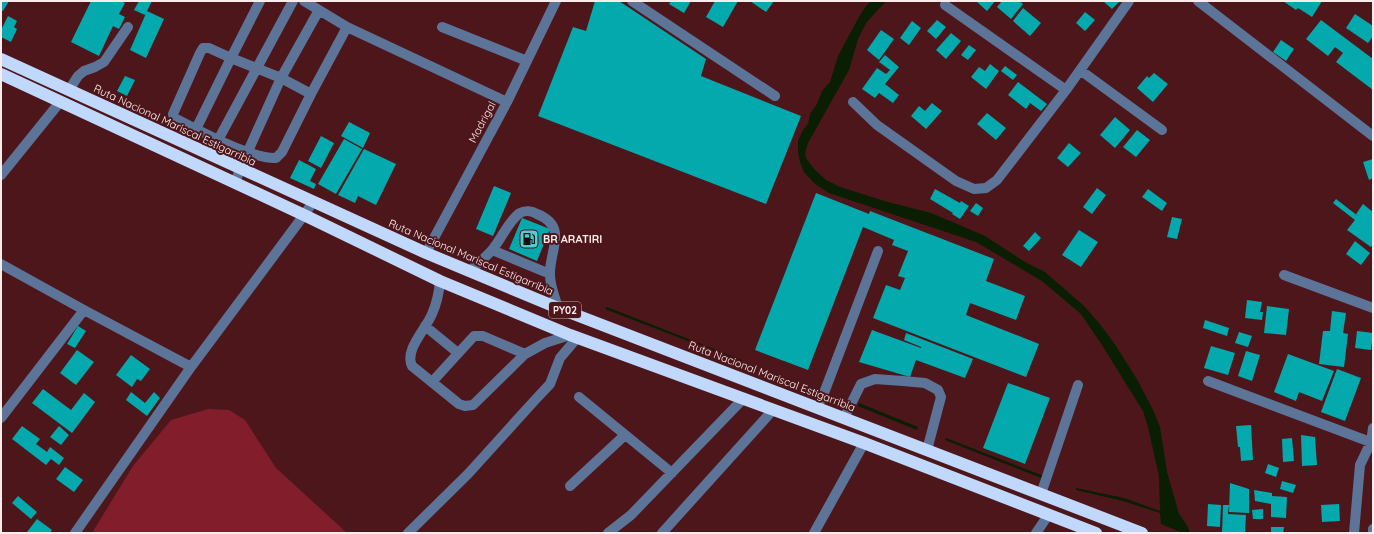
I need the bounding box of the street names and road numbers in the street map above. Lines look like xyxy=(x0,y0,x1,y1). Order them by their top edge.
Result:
street label: Ruta Nacional Mariscal Estigarribia xyxy=(92,81,258,169)
street label: Madrigal xyxy=(465,99,499,145)
street label: Ruta Nacional Mariscal Estigarribia xyxy=(386,216,556,298)
road number: PY02 xyxy=(549,302,581,318)
street label: Ruta Nacional Mariscal Estigarribia xyxy=(687,338,857,414)

